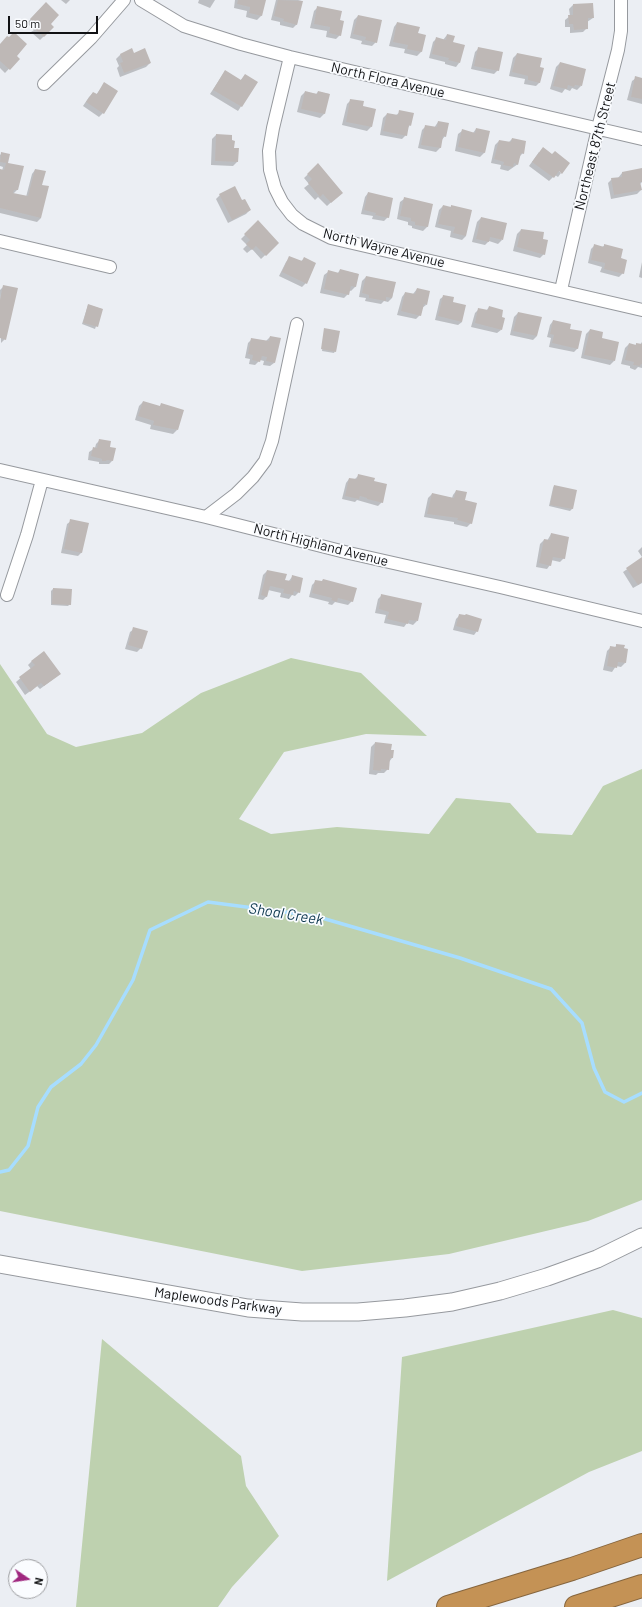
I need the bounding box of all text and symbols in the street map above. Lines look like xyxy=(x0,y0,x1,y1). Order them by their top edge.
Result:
scale bar xyxy=(10,8,100,34)
text: 50 m xyxy=(15,16,40,30)
street label: North Flora Avenue xyxy=(330,59,446,101)
street label: Northeast 87th Street xyxy=(571,80,619,212)
street label: North Wayne Avenue xyxy=(321,225,447,271)
street label: North Highland Avenue xyxy=(252,520,390,570)
water label: Shoal Creek xyxy=(247,899,325,929)
street label: Maplewoods Parkway xyxy=(153,1284,283,1318)
north arrow xyxy=(8,1559,48,1599)
text: N xyxy=(32,1577,46,1587)

